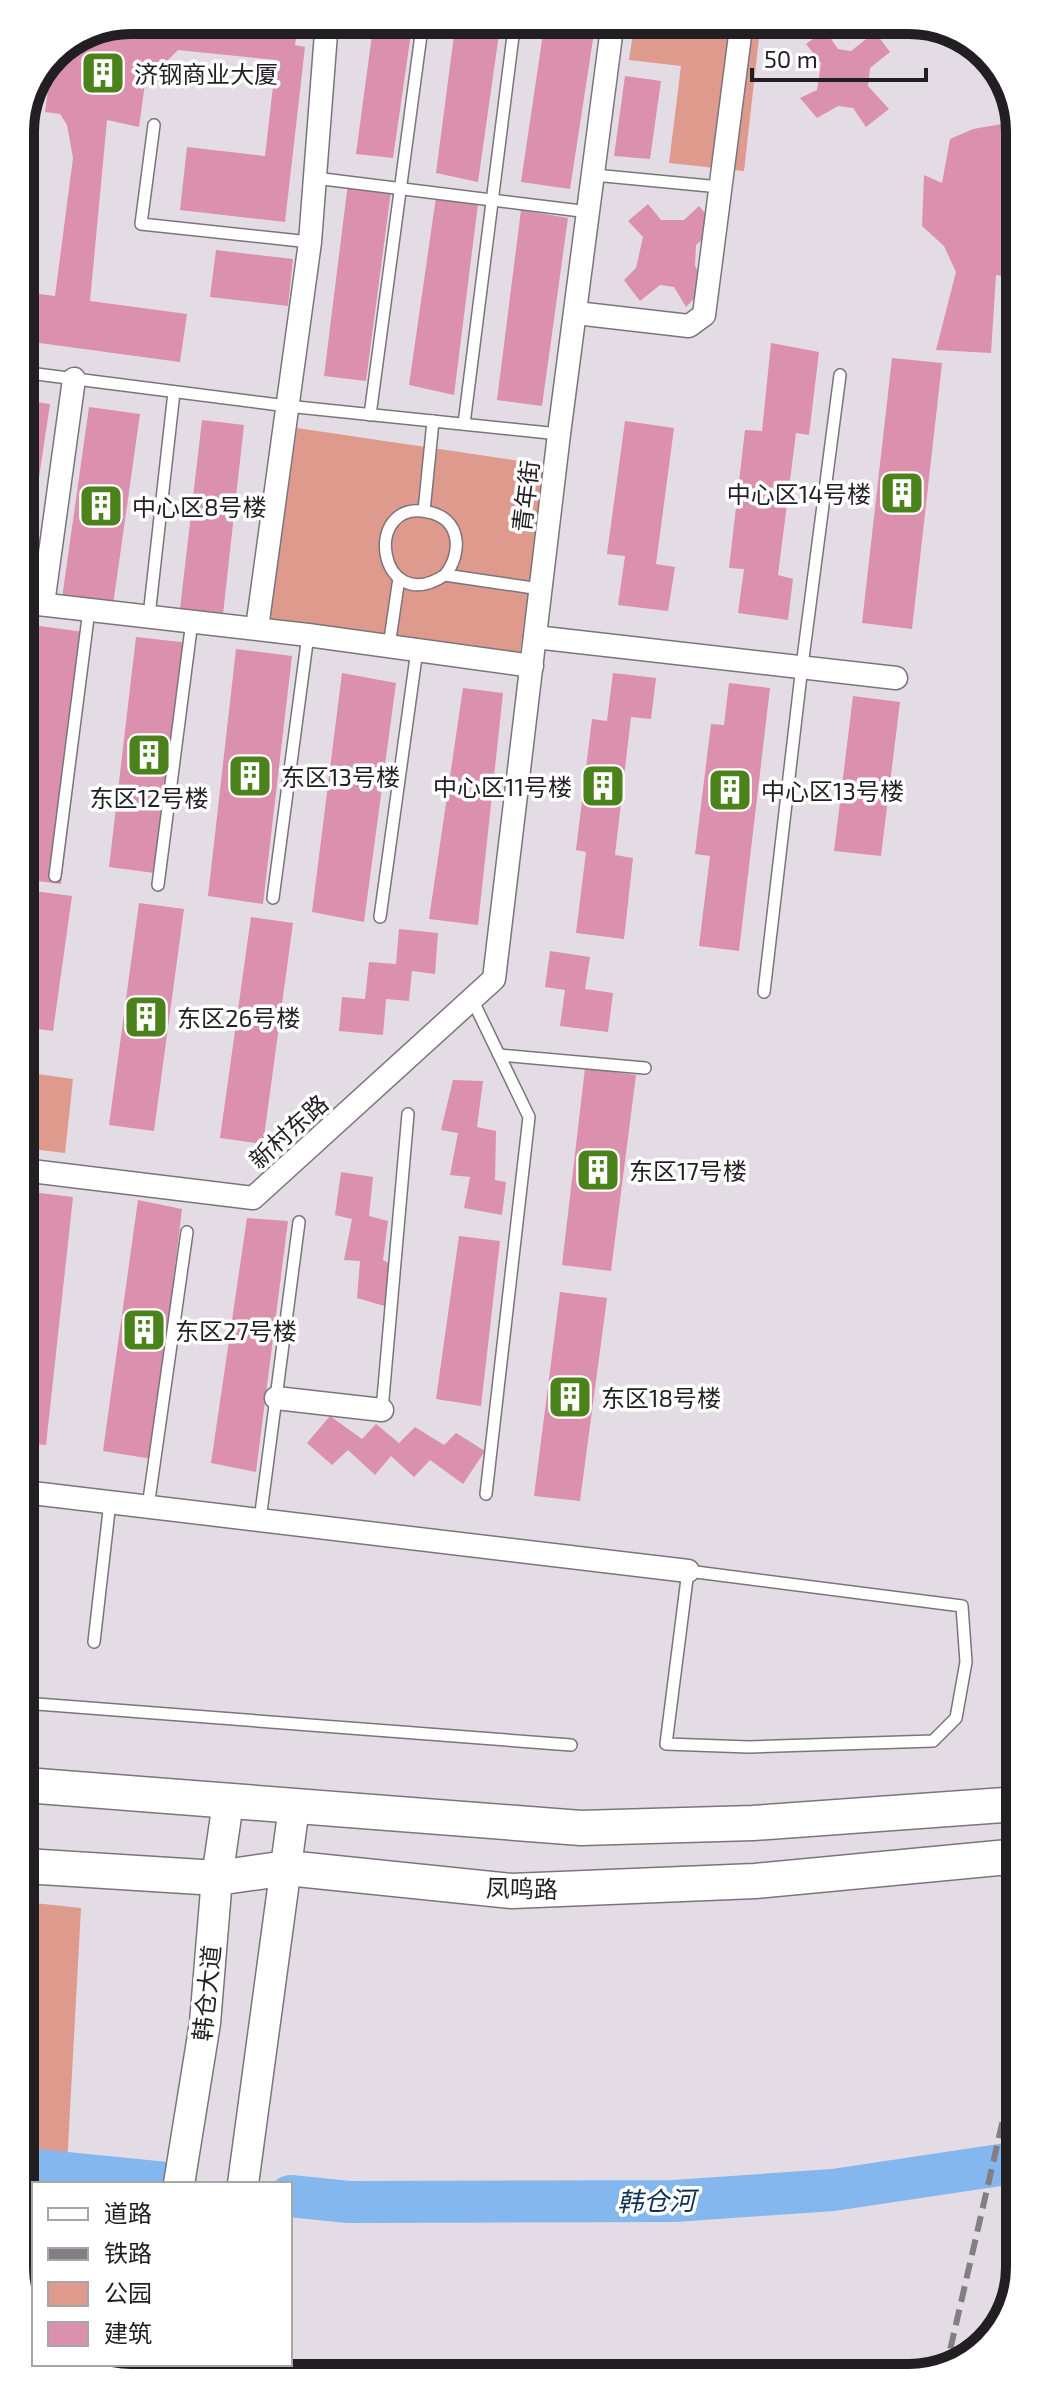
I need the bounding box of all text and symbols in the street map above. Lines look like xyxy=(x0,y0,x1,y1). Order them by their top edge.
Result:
scale bar xyxy=(752,32,926,82)
text: 50 m xyxy=(764,44,818,73)
building icon: 济钢商业大厦 xyxy=(79,49,127,97)
place label: 济钢商业大厦 xyxy=(134,59,278,88)
street label: 青年街 xyxy=(506,459,544,533)
building icon: 中心区14号楼 xyxy=(878,469,926,517)
place label: 中心区14号楼 xyxy=(727,479,871,508)
building icon: 中心区8号楼 xyxy=(77,482,125,530)
place label: 中心区8号楼 xyxy=(132,492,267,521)
building icon: 东区12号楼 xyxy=(125,731,173,779)
building icon: 东区13号楼 xyxy=(226,752,274,800)
place label: 东区13号楼 xyxy=(281,762,400,791)
building icon: 中心区11号楼 xyxy=(579,762,627,810)
building icon: 中心区13号楼 xyxy=(706,766,754,814)
place label: 中心区11号楼 xyxy=(433,772,572,801)
place label: 中心区13号楼 xyxy=(761,776,904,805)
place label: 东区12号楼 xyxy=(89,783,209,812)
building icon: 东区26号楼 xyxy=(122,993,170,1041)
place label: 东区26号楼 xyxy=(177,1003,300,1032)
street label: 新村东路 xyxy=(243,1088,333,1174)
building icon: 东区17号楼 xyxy=(574,1146,622,1194)
place label: 东区17号楼 xyxy=(629,1156,747,1185)
building icon: 东区27号楼 xyxy=(120,1306,168,1354)
place label: 东区27号楼 xyxy=(175,1316,297,1345)
building icon: 东区18号楼 xyxy=(546,1373,594,1421)
place label: 东区18号楼 xyxy=(601,1383,721,1412)
street label: 凤鸣路 xyxy=(486,1873,558,1903)
street label: 韩仓大道 xyxy=(187,1944,225,2042)
legend xyxy=(32,2182,292,2366)
water label: 韩仓河 xyxy=(617,2184,700,2216)
text: 道路 xyxy=(104,2198,152,2227)
text: 铁路 xyxy=(104,2238,152,2267)
text: 公园 xyxy=(104,2278,152,2307)
text: 建筑 xyxy=(104,2318,152,2347)

